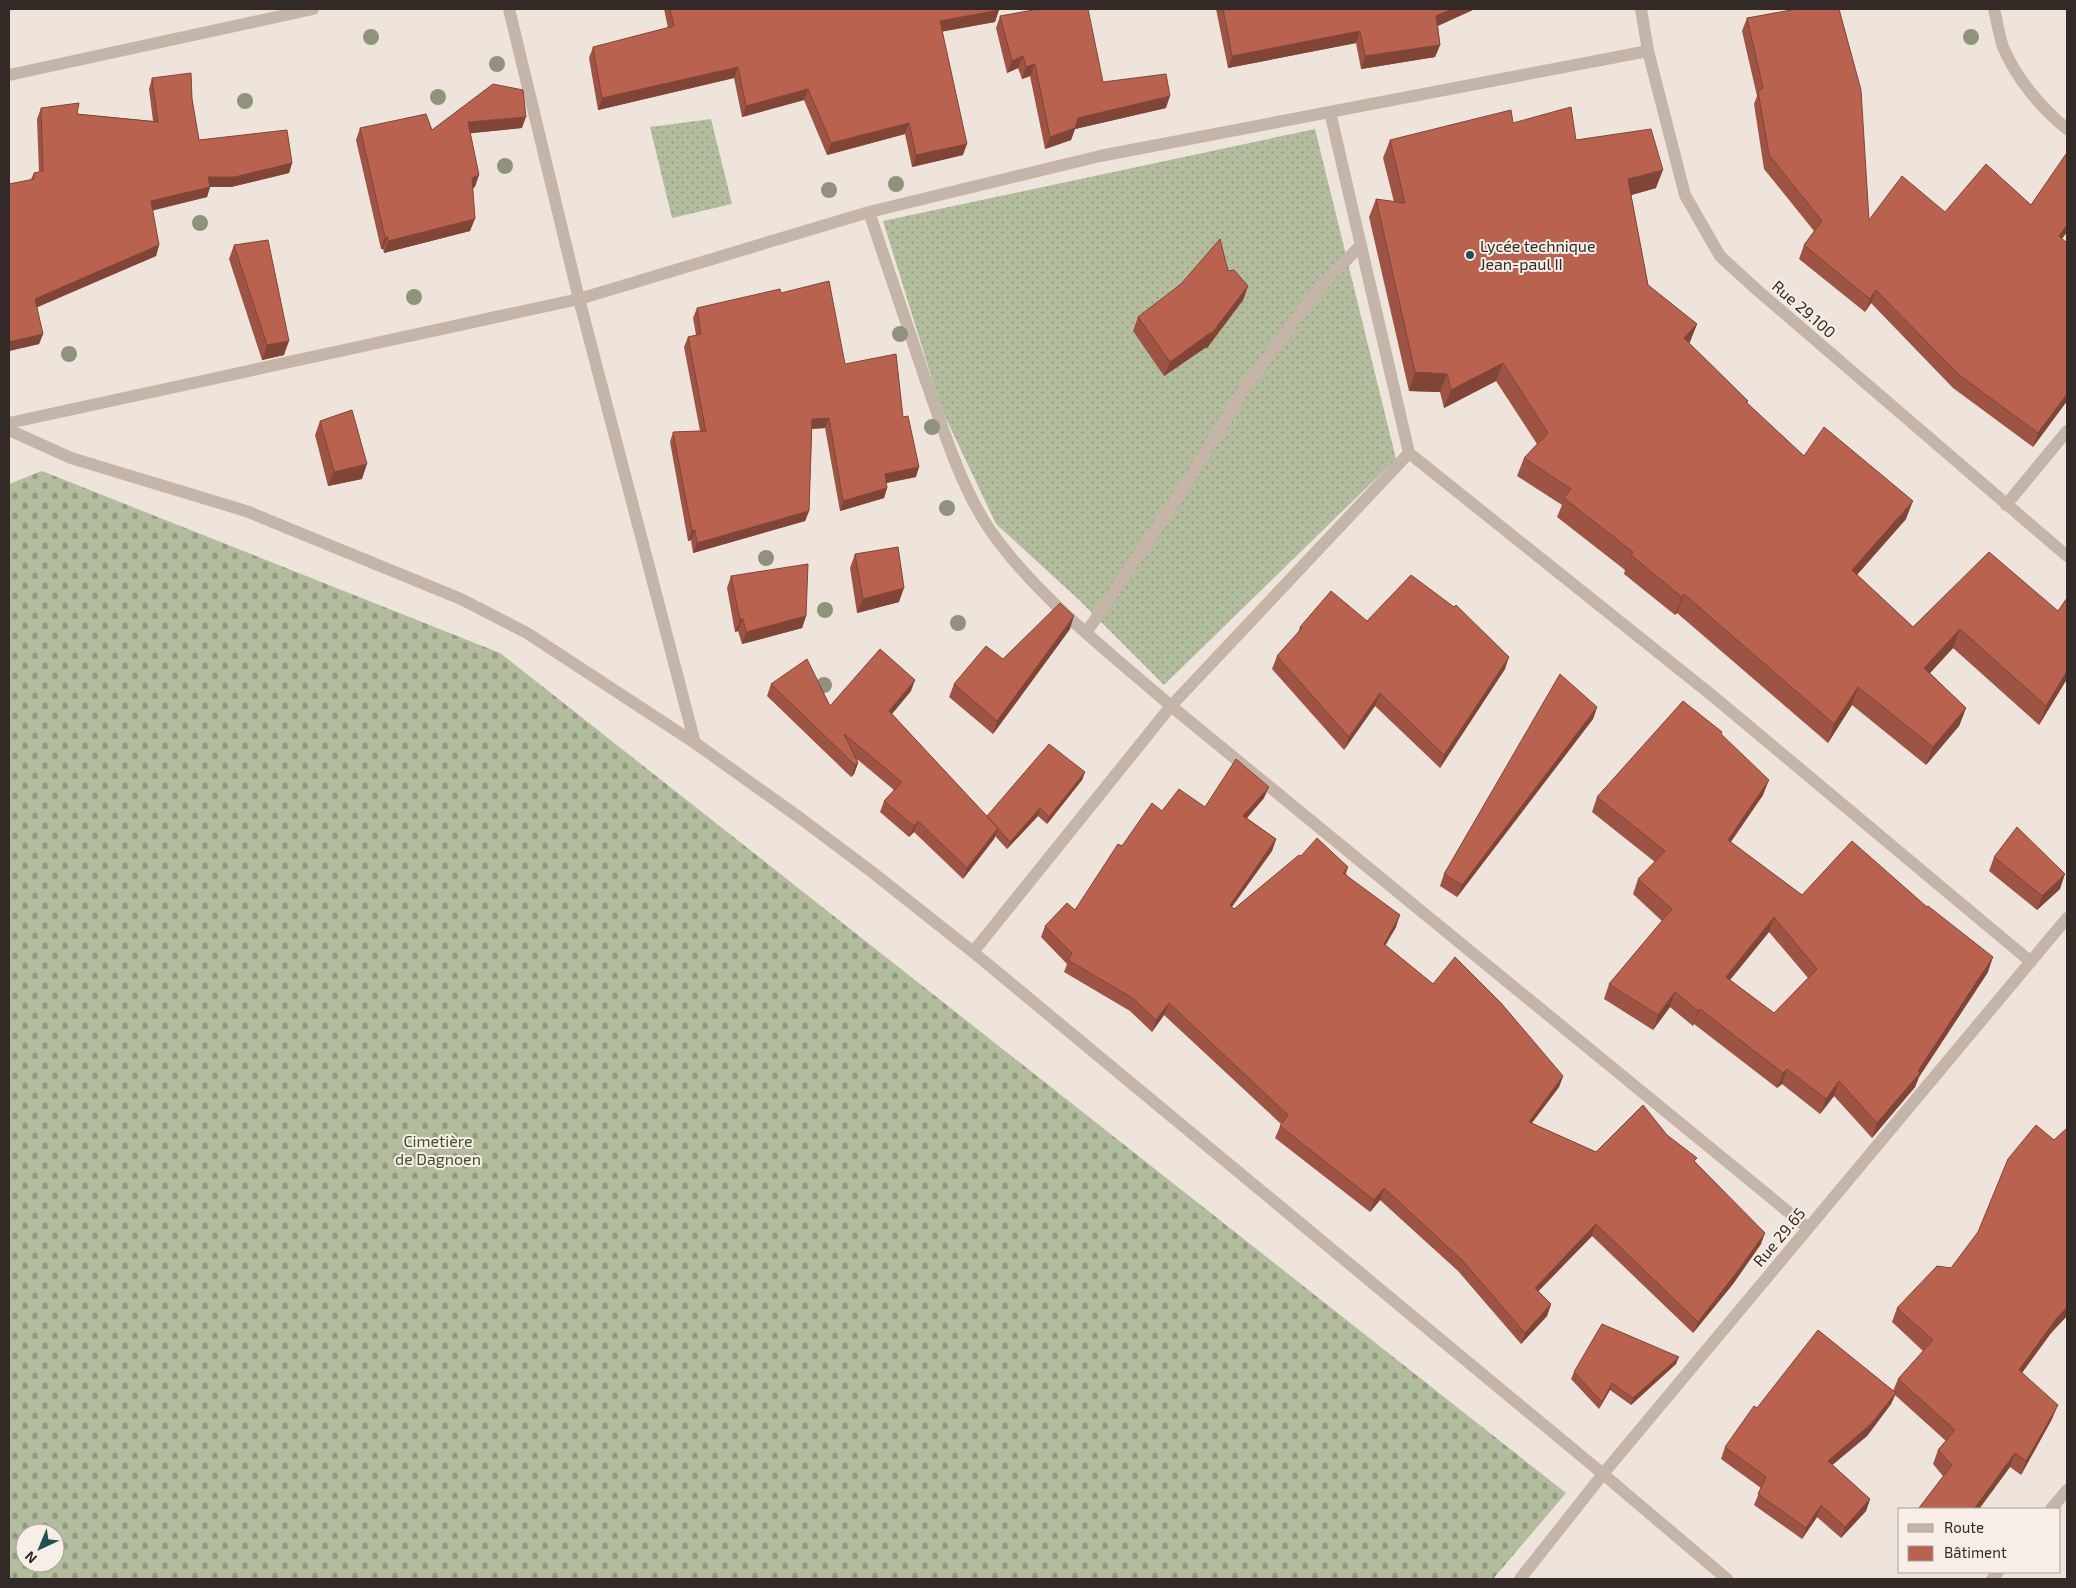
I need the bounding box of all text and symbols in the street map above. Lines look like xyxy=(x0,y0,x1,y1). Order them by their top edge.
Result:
place label: Lycée technique Jean-paul II xyxy=(1480,236,1596,273)
marker: Lycée technique Jean-paul II xyxy=(1464,249,1476,261)
street label: Rue 29.100 xyxy=(1769,276,1840,341)
park label: Cimetière de Dagnoen xyxy=(395,1131,481,1168)
street label: Rue 29.65 xyxy=(1749,1203,1809,1270)
legend xyxy=(1898,1508,2061,1573)
text: Route xyxy=(1944,1518,1984,1536)
north arrow xyxy=(15,1523,65,1573)
text: Bâtiment xyxy=(1944,1543,2007,1561)
text: N xyxy=(21,1548,40,1567)

